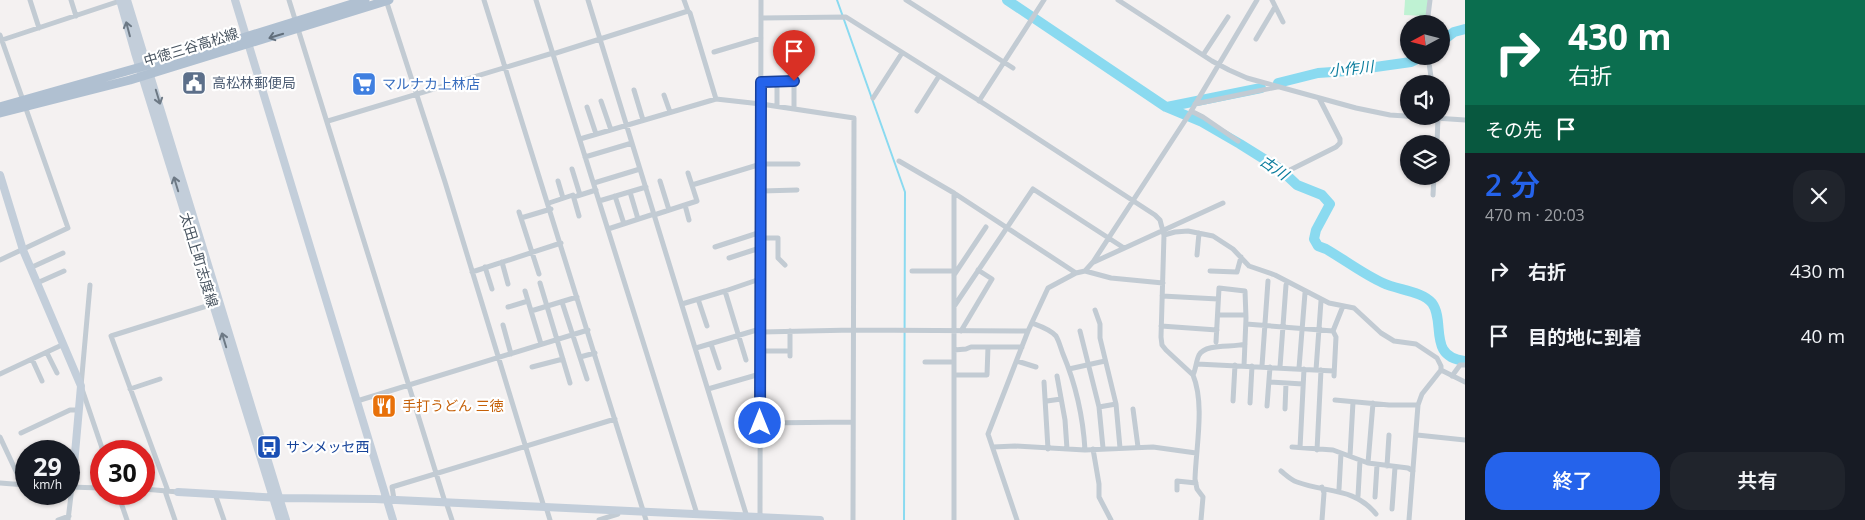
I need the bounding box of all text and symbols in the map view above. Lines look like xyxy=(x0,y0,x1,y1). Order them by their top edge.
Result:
text: 430 m xyxy=(1568,13,1672,60)
north arrow xyxy=(1400,15,1450,65)
map controls xyxy=(1400,15,1450,185)
icon: right xyxy=(1485,20,1550,85)
one-way arrow xyxy=(123,22,132,38)
street label: 中徳三谷高松線 xyxy=(141,23,240,70)
pin xyxy=(773,30,815,81)
one-way arrow xyxy=(268,31,284,41)
icon: arrive xyxy=(780,37,808,65)
water label: 小作川 xyxy=(1327,56,1376,80)
text: 右折 xyxy=(1568,60,1612,90)
public building icon: 高松林郵便局 xyxy=(181,70,207,96)
supermarket icon: マルナカ上林店 xyxy=(351,71,377,97)
place label: 高松林郵便局 xyxy=(212,73,296,92)
place label: マルナカ上林店 xyxy=(382,74,480,93)
button: sound xyxy=(1400,75,1450,125)
one-way arrow xyxy=(153,88,163,104)
icon: arrive xyxy=(1552,115,1580,143)
text: その先 xyxy=(1485,117,1542,143)
button: layers xyxy=(1400,135,1450,185)
water label: 古川 xyxy=(1257,150,1294,185)
text: 2 分 xyxy=(1485,164,1540,205)
button: close xyxy=(1793,170,1845,222)
one-way arrow xyxy=(170,177,180,193)
text: 470 m · 20:03 xyxy=(1485,204,1585,226)
street label: 太田上町志度線 xyxy=(176,210,223,309)
icon: right xyxy=(1485,257,1513,285)
text: 430 m xyxy=(1790,258,1845,284)
text: 右折 xyxy=(1528,259,1566,285)
icon: arrive xyxy=(1485,322,1513,350)
text: 40 m xyxy=(1801,323,1845,349)
text: 目的地に到着 xyxy=(1528,324,1642,350)
one-way arrow xyxy=(218,332,228,348)
restaurant icon: 手打うどん 三徳 xyxy=(371,393,397,419)
place label: 手打うどん 三徳 xyxy=(402,396,504,415)
position arrow xyxy=(733,396,785,448)
bus stop icon: サンメッセ西 xyxy=(256,434,282,460)
place label: サンメッセ西 xyxy=(286,437,370,456)
speed limit sign: 30 xyxy=(90,440,155,505)
text: 29 xyxy=(33,449,62,483)
button: 終了 xyxy=(1485,452,1660,510)
button: 共有 xyxy=(1670,452,1845,510)
text: km/h xyxy=(33,476,62,493)

